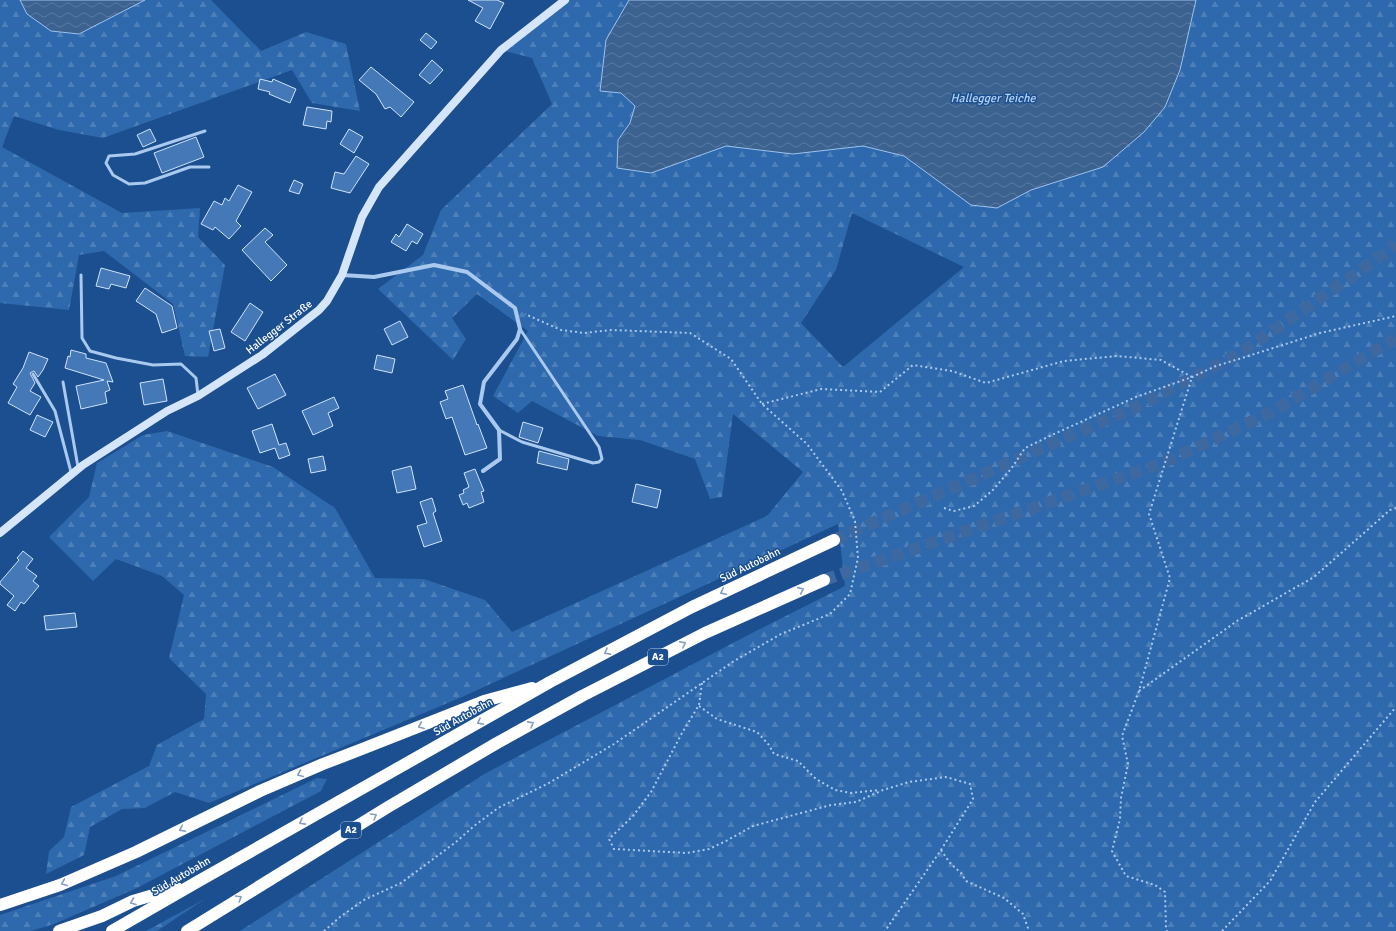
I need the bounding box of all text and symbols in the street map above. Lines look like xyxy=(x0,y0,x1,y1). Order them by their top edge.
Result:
water label: Hallegger Teiche xyxy=(950,91,1037,106)
street label: Hallegger Straße xyxy=(243,297,315,357)
street label: Süd Autobahn xyxy=(718,545,782,585)
one-way arrow xyxy=(798,587,805,595)
one-way arrow xyxy=(719,588,727,595)
one-way arrow xyxy=(679,642,686,649)
one-way arrow xyxy=(604,648,611,655)
road number: A2 xyxy=(648,649,668,665)
street label: Süd Autobahn xyxy=(431,695,495,739)
one-way arrow xyxy=(477,718,484,725)
one-way arrow xyxy=(417,722,424,730)
one-way arrow xyxy=(527,722,534,729)
one-way arrow xyxy=(296,769,303,777)
one-way arrow xyxy=(370,813,377,820)
one-way arrow xyxy=(299,818,306,825)
road number: A2 xyxy=(341,822,361,838)
one-way arrow xyxy=(179,824,187,832)
street label: Süd Autobahn xyxy=(149,854,213,898)
one-way arrow xyxy=(61,879,68,887)
one-way arrow xyxy=(235,896,242,903)
one-way arrow xyxy=(130,897,137,905)

